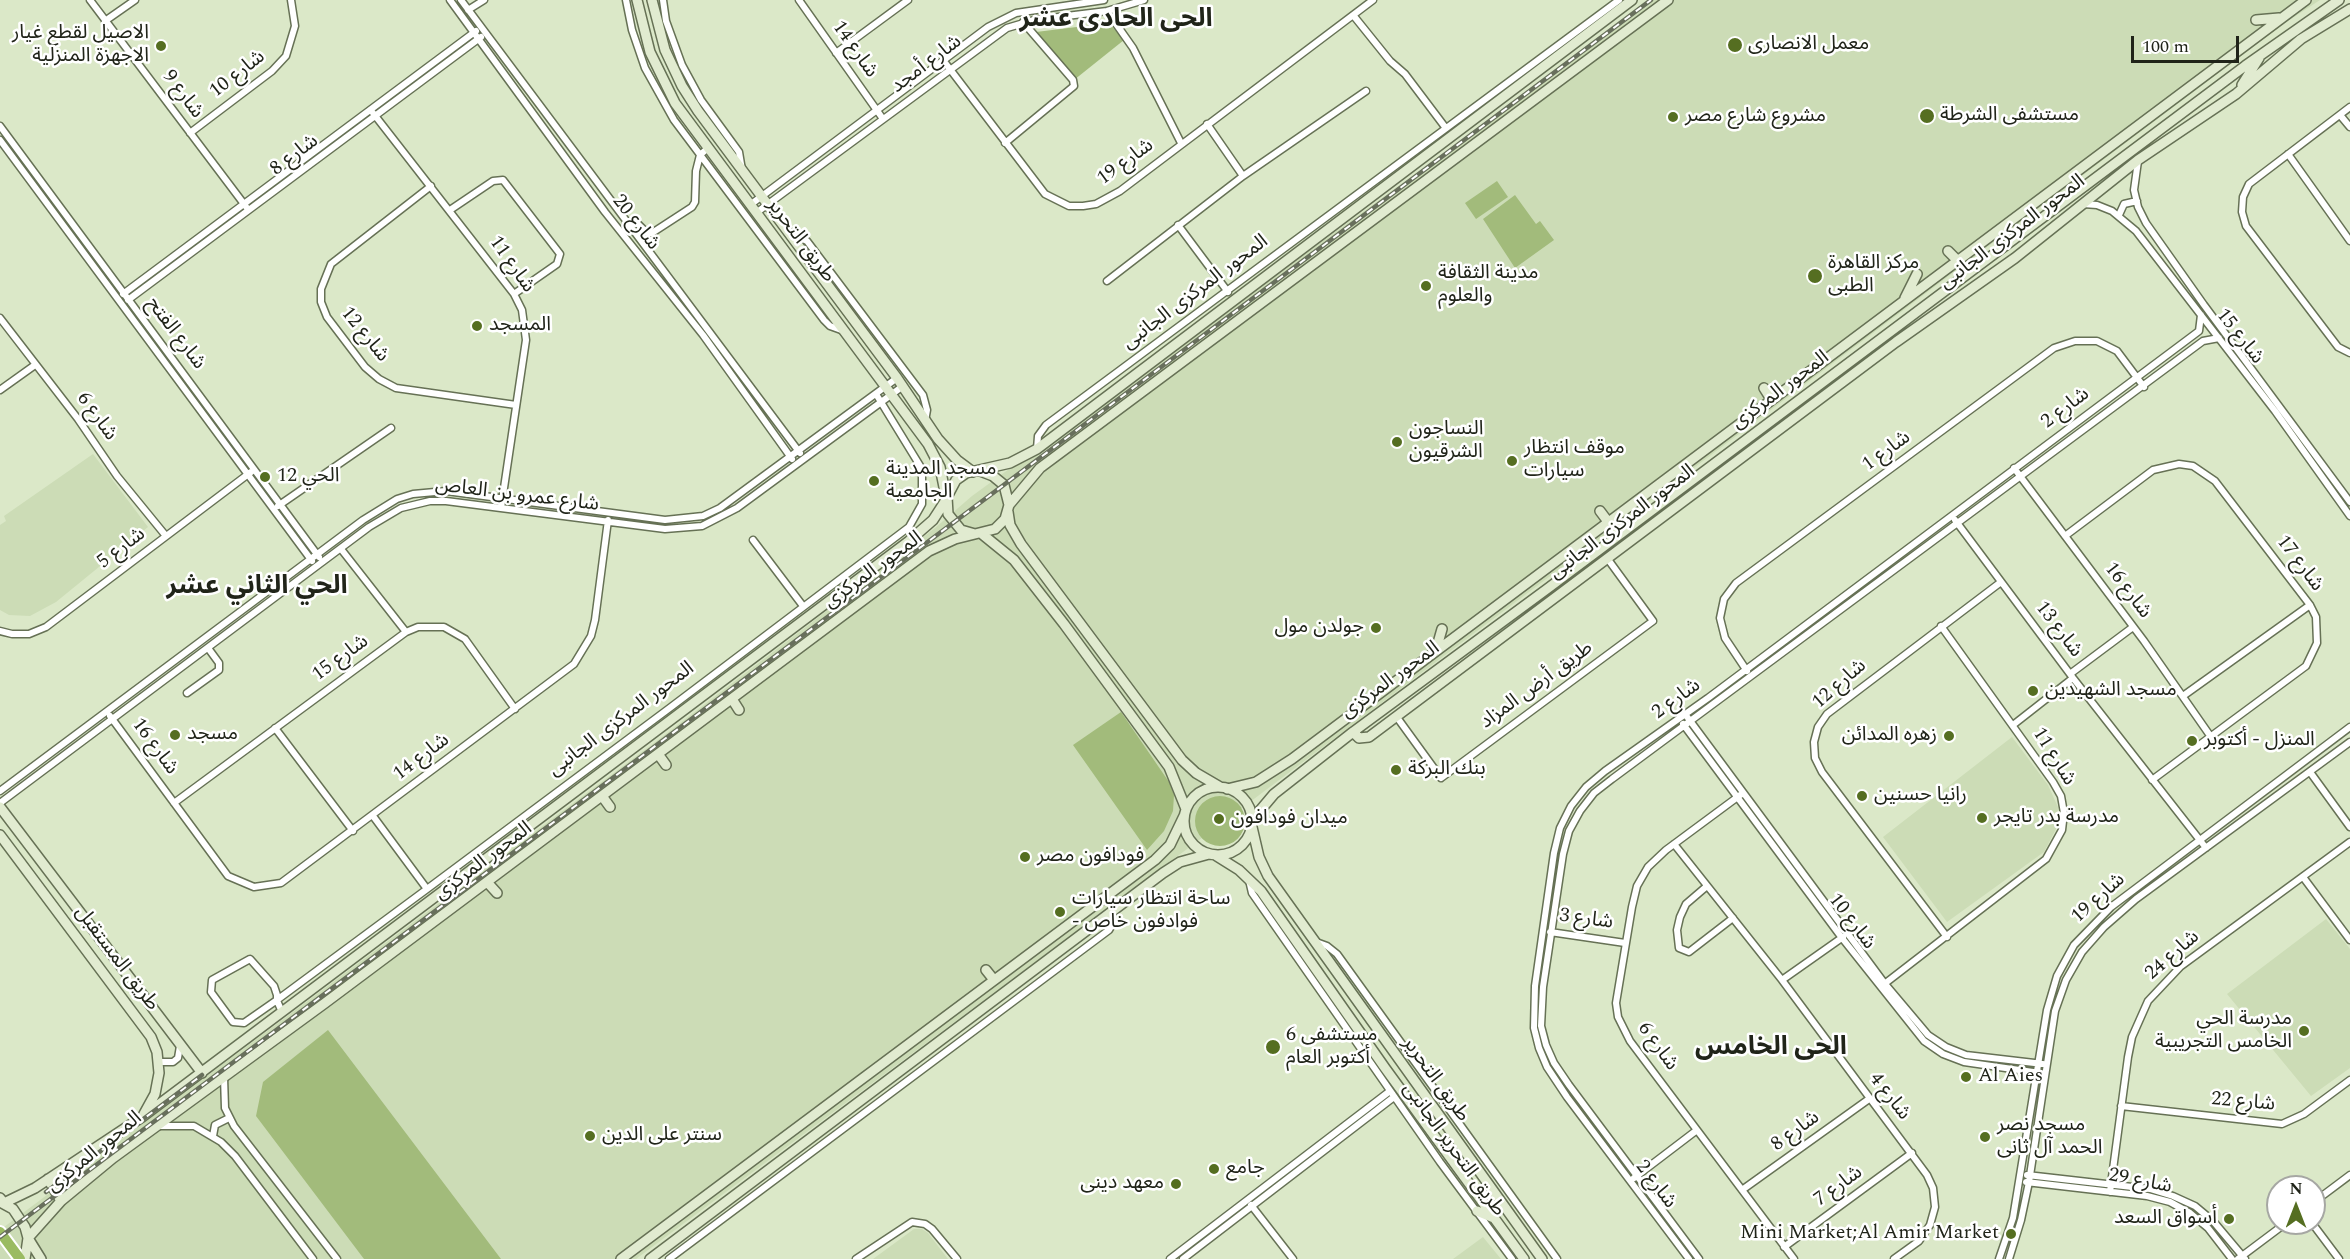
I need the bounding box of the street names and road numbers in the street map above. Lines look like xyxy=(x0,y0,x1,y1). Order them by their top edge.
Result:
street label: شارع 14 xyxy=(826,17,882,83)
street label: شارع أمجد xyxy=(887,31,967,99)
street label: شارع 10 xyxy=(205,46,271,104)
street label: شارع 9 xyxy=(156,66,208,124)
street label: شارع 8 xyxy=(266,130,324,182)
street label: شارع 19 xyxy=(1093,134,1159,192)
street label: المحور المركزى الجانبى xyxy=(1935,170,2091,296)
street label: شارع 20 xyxy=(606,190,664,256)
street label: طريق التحرير xyxy=(761,194,839,288)
street label: المحور المركزى الجانبى xyxy=(1118,230,1274,356)
street label: شارع 11 xyxy=(483,232,539,298)
street label: شارع الفتح xyxy=(140,293,210,375)
street label: شارع 12 xyxy=(335,303,393,367)
street label: شارع 15 xyxy=(2210,304,2268,370)
street label: المحور المركزى xyxy=(1727,346,1835,436)
street label: شارع 2 xyxy=(2037,383,2095,435)
street label: شارع 6 xyxy=(70,388,122,446)
street label: شارع 1 xyxy=(1858,426,1916,478)
street label: المحور المركزى الجانبى xyxy=(1545,460,1701,586)
street label: شارع عمرو بن العاص xyxy=(434,474,600,518)
street label: شارع 5 xyxy=(93,523,151,575)
street label: المحور المركزى xyxy=(820,527,928,615)
street label: شارع 17 xyxy=(2270,531,2328,597)
street label: شارع 16 xyxy=(2098,558,2156,624)
street label: شارع 13 xyxy=(2029,597,2087,663)
street label: شارع 15 xyxy=(308,630,374,688)
street label: المحور المركزى xyxy=(1337,637,1445,725)
street label: طريق أرض المزاد xyxy=(1476,637,1598,735)
street label: شارع 12 xyxy=(1808,655,1872,715)
street label: المحور المركزى الجانبى xyxy=(544,657,700,783)
street label: شارع 2 xyxy=(1648,674,1706,726)
street label: شارع 16 xyxy=(125,714,183,780)
street label: شارع 11 xyxy=(2026,724,2080,790)
street label: شارع 14 xyxy=(389,729,455,787)
street label: المحور المركزى xyxy=(430,817,538,907)
street label: شارع 19 xyxy=(2067,869,2131,929)
street label: شارع 10 xyxy=(1822,889,1880,955)
street label: طريق المستقبل xyxy=(69,902,163,1016)
street label: شارع 3 xyxy=(1558,904,1614,936)
street label: شارع 24 xyxy=(2141,926,2205,986)
street label: شارع 6 xyxy=(1631,1018,1683,1076)
street label: طريق التحرير xyxy=(1396,1033,1474,1127)
street label: شارع 4 xyxy=(1863,1068,1915,1126)
street label: طريق التحرير الجانبى xyxy=(1396,1078,1510,1222)
street label: شارع 22 xyxy=(2210,1088,2276,1118)
street label: شارع 8 xyxy=(1767,1106,1825,1158)
street label: المحور المركزى xyxy=(42,1107,148,1199)
street label: شارع 2 xyxy=(1629,1156,1681,1214)
street label: شارع 7 xyxy=(1810,1161,1868,1213)
street label: شارع 29 xyxy=(2106,1164,2174,1200)

